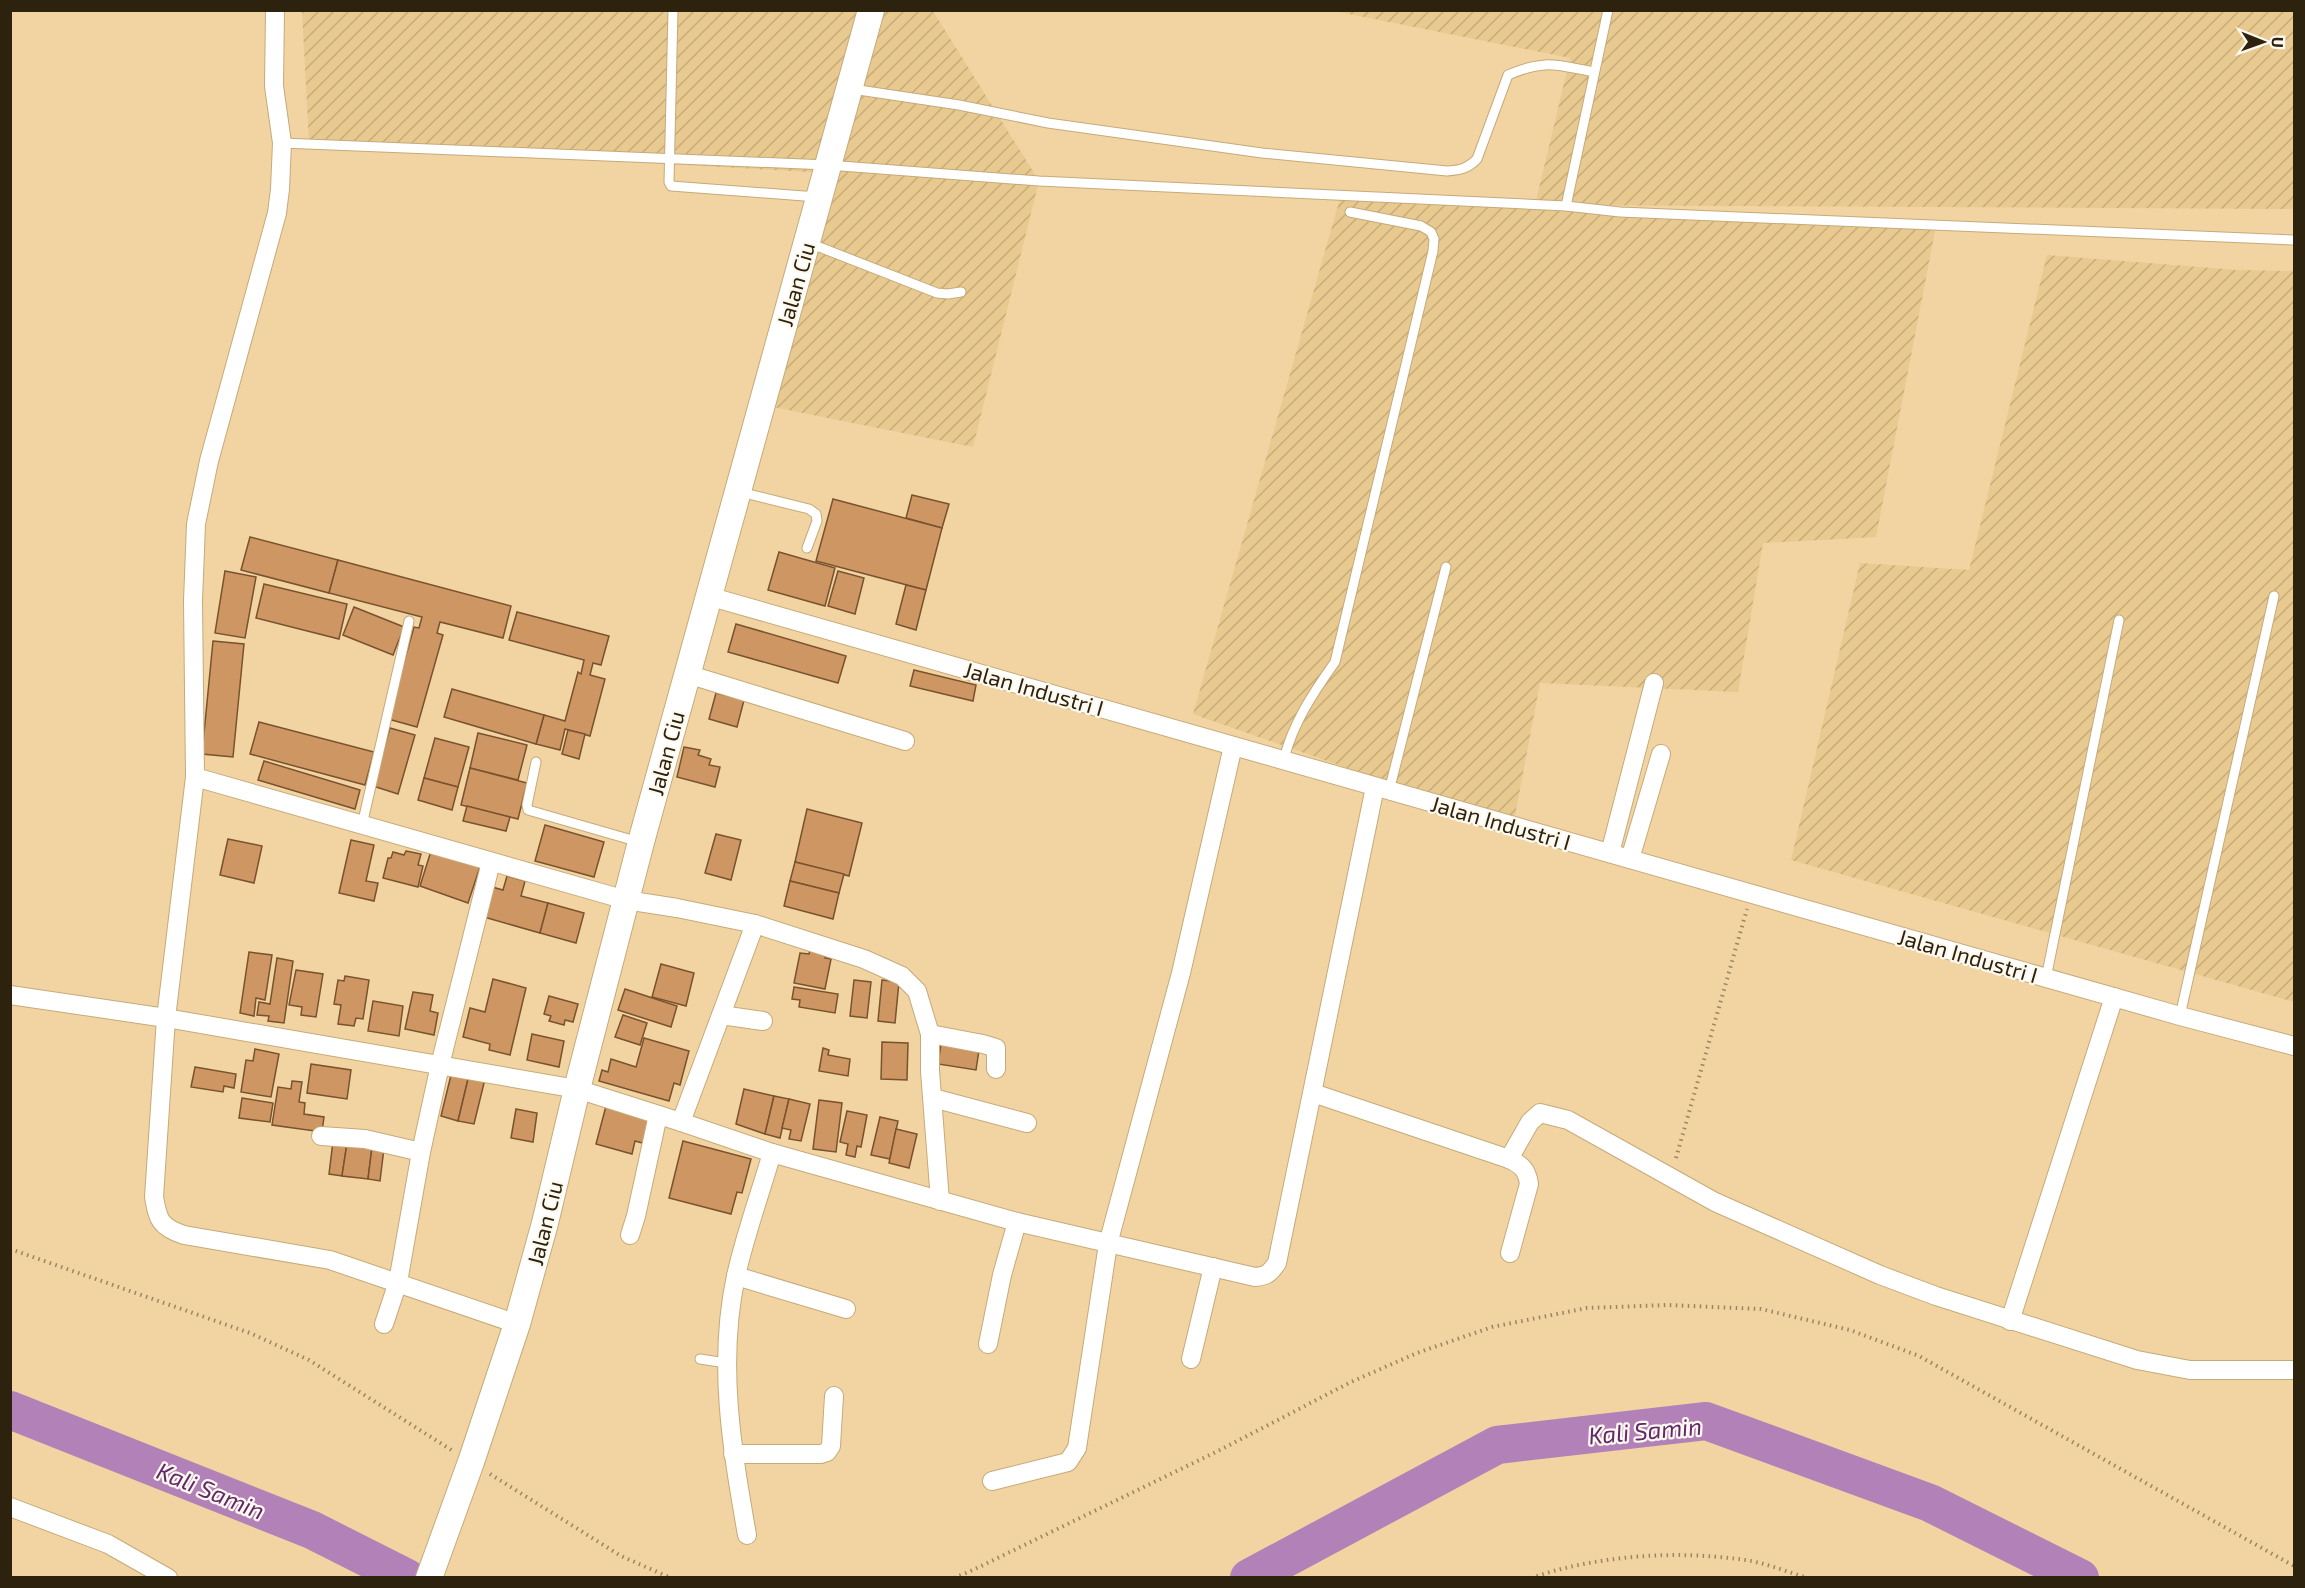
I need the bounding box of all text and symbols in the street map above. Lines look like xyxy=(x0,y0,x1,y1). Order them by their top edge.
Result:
north arrow xyxy=(2233,12,2293,72)
text: U xyxy=(2269,37,2288,48)
street label: Jalan Ciu xyxy=(771,239,819,329)
street label: Jalan Industri I xyxy=(961,656,1107,720)
street label: Jalan Ciu xyxy=(641,708,689,798)
street label: Jalan Industri I xyxy=(1428,790,1574,854)
street label: Jalan Industri I xyxy=(1895,923,2041,987)
street label: Jalan Ciu xyxy=(521,1178,567,1268)
water label: Kali Samin xyxy=(1587,1411,1703,1449)
water label: Kali Samin xyxy=(153,1455,269,1525)

